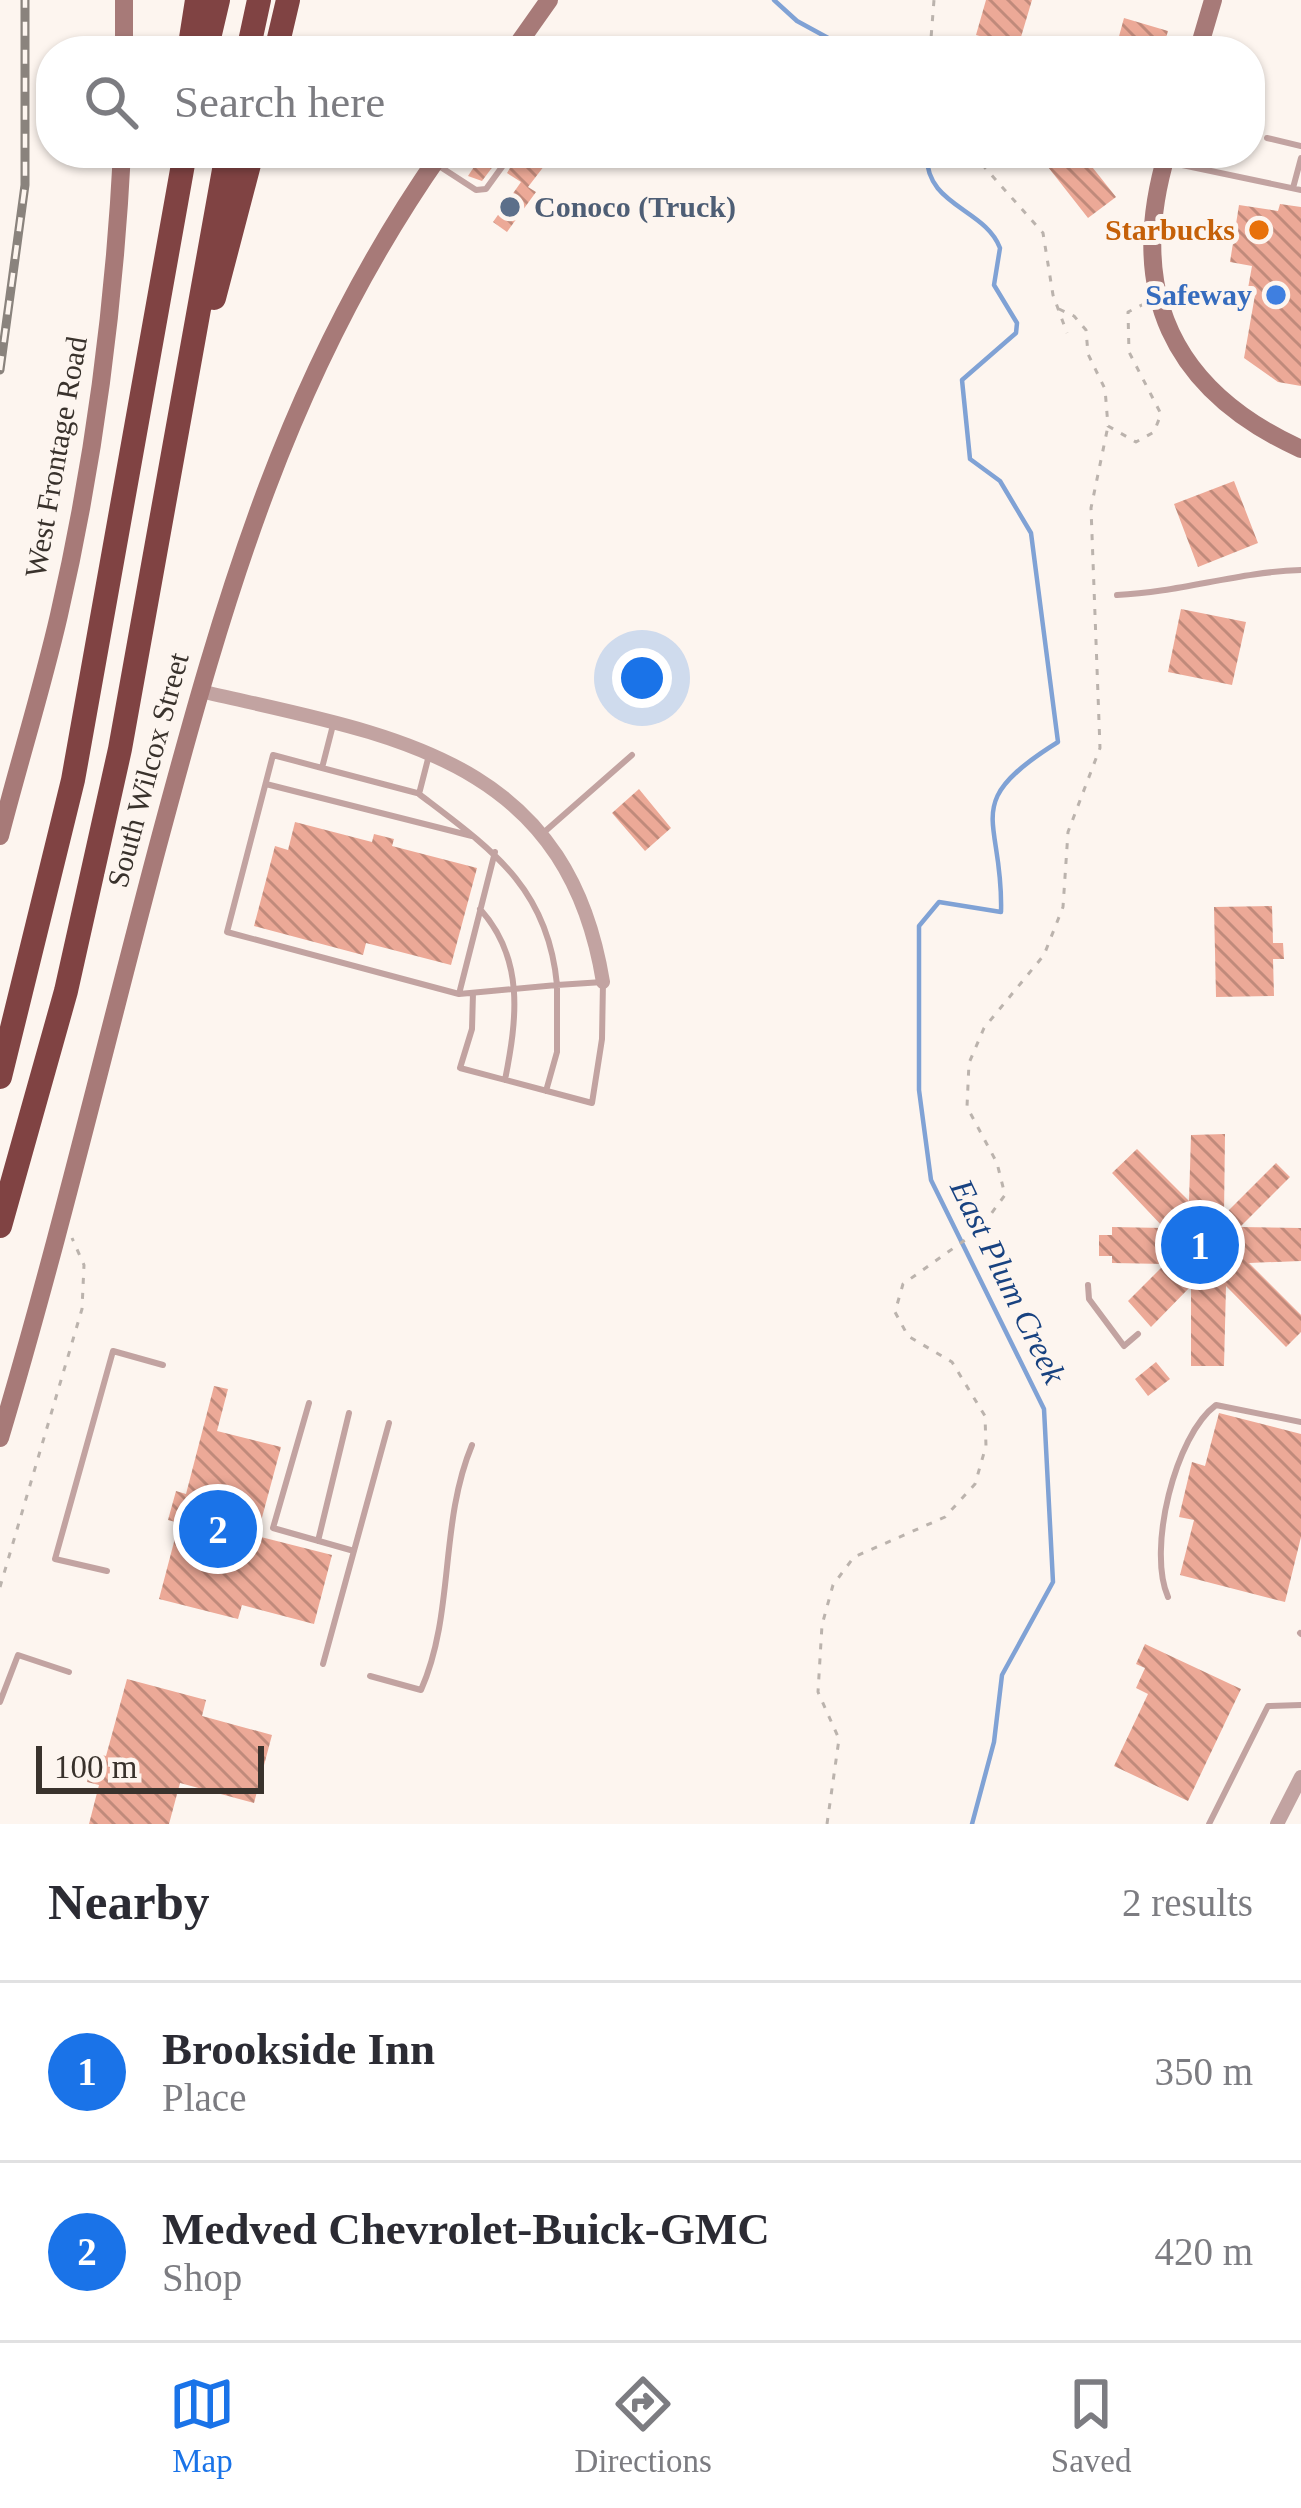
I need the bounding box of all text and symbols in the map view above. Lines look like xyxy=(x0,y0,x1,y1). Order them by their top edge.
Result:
search box xyxy=(36,36,1265,168)
icon: search xyxy=(78,69,144,135)
text: Search here xyxy=(174,77,385,127)
place label: Conoco (Truck) xyxy=(534,190,736,224)
marker: Conoco (Truck) xyxy=(497,194,523,220)
place label: Starbucks xyxy=(1105,213,1235,246)
marker: Starbucks xyxy=(1246,217,1272,243)
place label: Safeway xyxy=(1145,278,1252,311)
marker: Safeway xyxy=(1263,282,1289,308)
street label: West Frontage Road xyxy=(18,334,93,580)
street label: South Wilcox Street xyxy=(100,648,195,891)
your location xyxy=(612,648,672,708)
water label: East Plum Creek xyxy=(943,1173,1074,1390)
pin: 1 xyxy=(1161,1200,1239,1290)
pin: 2 xyxy=(179,1484,257,1574)
scale bar xyxy=(36,1740,264,1793)
text: 100 m xyxy=(54,1749,137,1785)
text: Nearby xyxy=(48,1874,209,1930)
text: 2 results xyxy=(1122,1881,1253,1924)
text: Brookside Inn xyxy=(162,2024,435,2074)
text: 1 xyxy=(77,2050,97,2093)
text: 350 m xyxy=(1154,2050,1253,2093)
text: Place xyxy=(162,2076,246,2119)
text: Medved Chevrolet-Buick-GMC xyxy=(162,2204,770,2254)
text: 2 xyxy=(77,2230,97,2273)
text: 420 m xyxy=(1154,2230,1253,2273)
text: Shop xyxy=(162,2256,242,2299)
tab: Map xyxy=(169,2371,235,2480)
tab: Directions xyxy=(574,2371,712,2480)
tab: Saved xyxy=(1051,2371,1132,2480)

